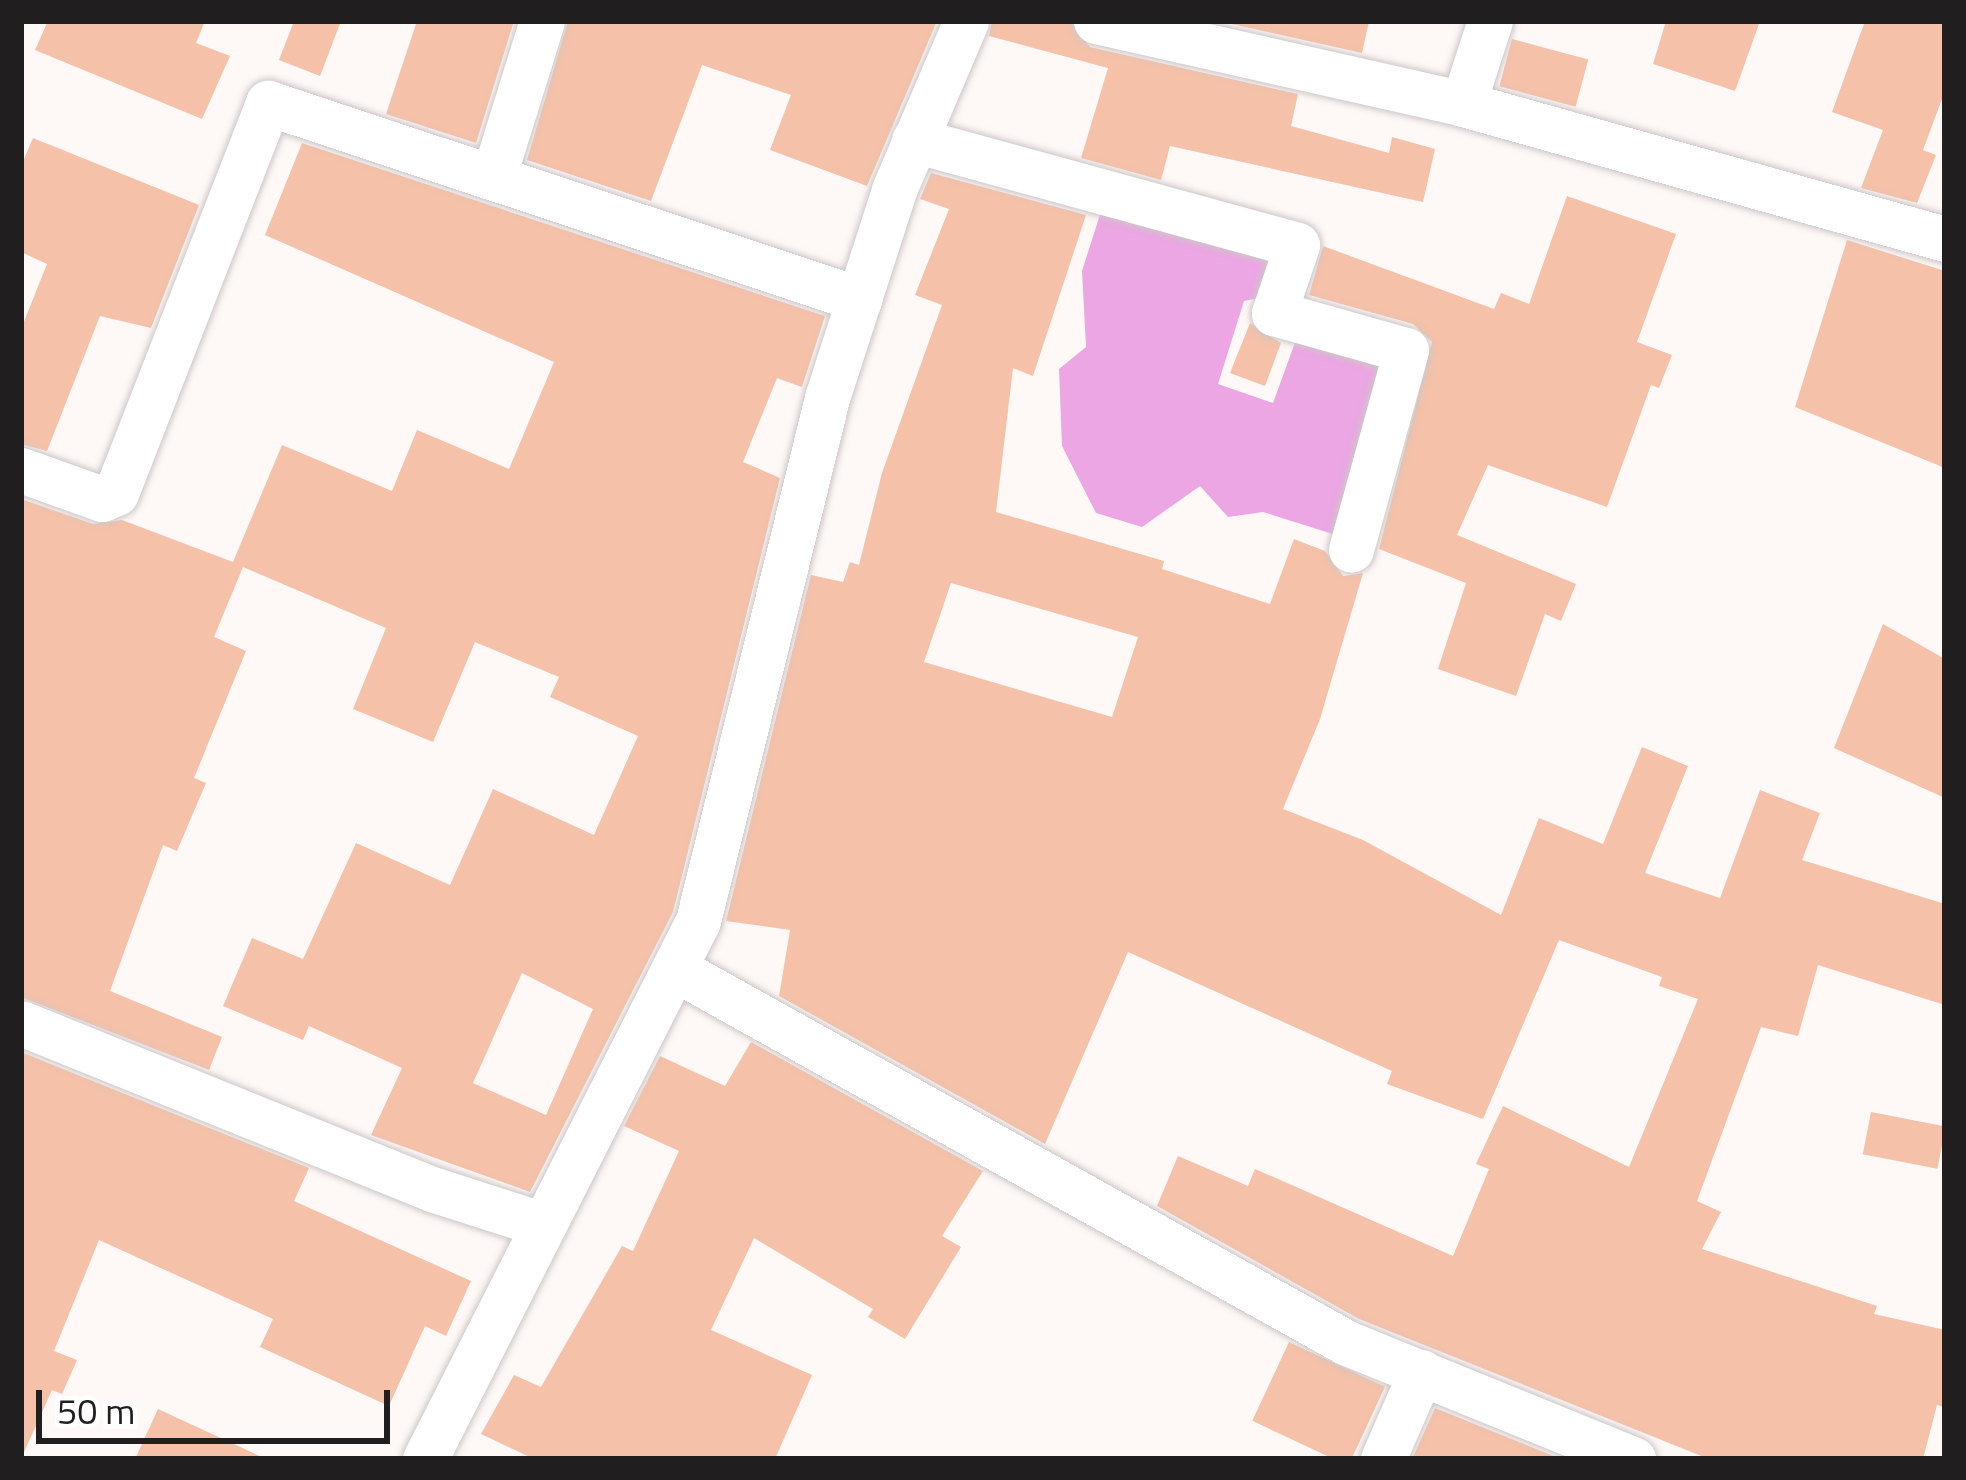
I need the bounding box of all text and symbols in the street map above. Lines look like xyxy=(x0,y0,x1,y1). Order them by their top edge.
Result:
scale bar xyxy=(42,1366,396,1440)
text: 50 m xyxy=(57,1383,135,1438)

